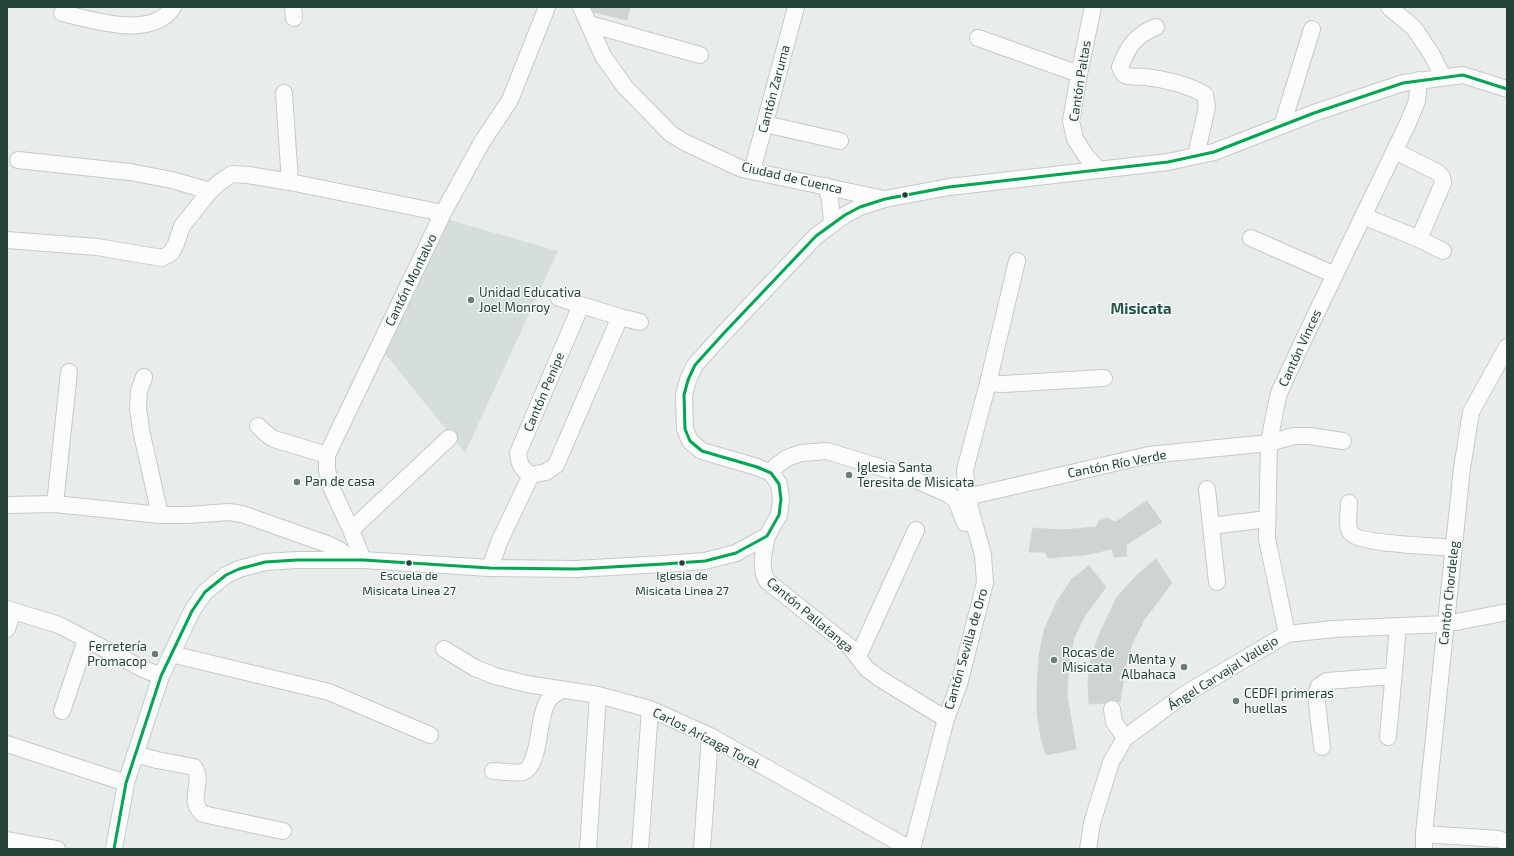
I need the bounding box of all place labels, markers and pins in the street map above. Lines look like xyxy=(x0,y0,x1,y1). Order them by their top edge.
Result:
unlabelled marker xyxy=(900,190,910,200)
place label: Unidad Educativa Joel Monroy xyxy=(479,285,581,316)
marker: Unidad Educativa Joel Monroy xyxy=(466,295,476,305)
place label: Iglesia Santa Teresita de Misicata xyxy=(857,460,974,491)
marker: Iglesia Santa Teresita de Misicata xyxy=(844,470,854,480)
place label: Pan de casa xyxy=(305,474,375,490)
marker: Pan de casa xyxy=(292,477,302,487)
marker: Escuela de Misicata Linea 27 xyxy=(404,558,414,568)
marker: Iglesia de Misicata Linea 27 xyxy=(677,558,687,568)
place label: Escuela de Misicata Linea 27 xyxy=(362,569,456,597)
place label: Iglesia de Misicata Linea 27 xyxy=(635,569,729,597)
place label: Ferretería Promacop xyxy=(87,639,147,670)
place label: Rocas de Misicata xyxy=(1062,645,1115,676)
marker: Ferretería Promacop xyxy=(150,649,160,659)
place label: Menta y Albahaca xyxy=(1121,652,1176,683)
marker: Rocas de Misicata xyxy=(1049,655,1059,665)
marker: Menta y Albahaca xyxy=(1179,662,1189,672)
place label: CEDFI primeras huellas xyxy=(1244,686,1334,717)
marker: CEDFI primeras huellas xyxy=(1231,696,1241,706)

